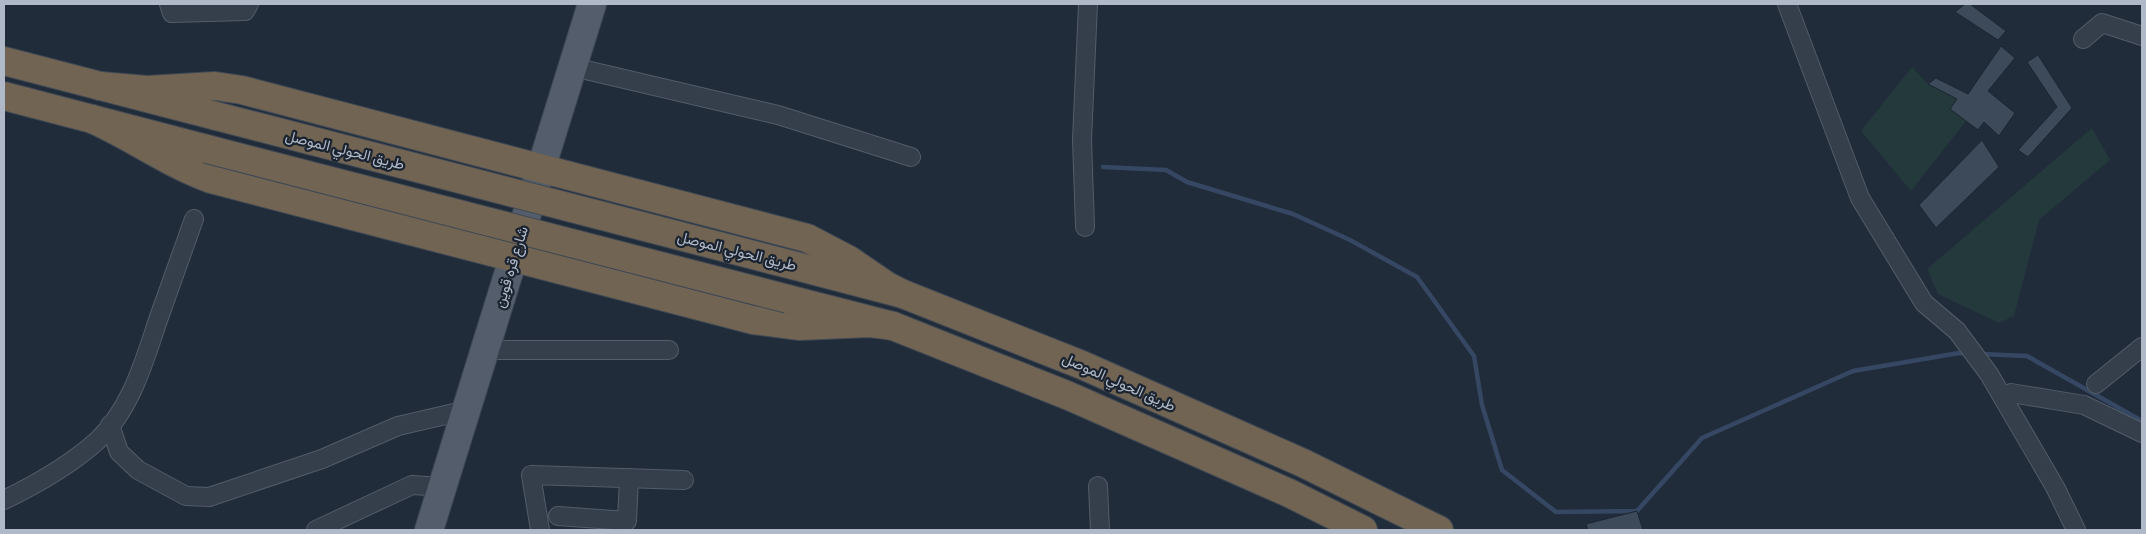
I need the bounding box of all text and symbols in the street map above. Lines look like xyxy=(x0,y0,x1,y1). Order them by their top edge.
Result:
street label: طريق الحولي الموصل xyxy=(283,126,407,177)
street label: شارع قره قوين xyxy=(489,224,534,310)
street label: طريق الحولي الموصل xyxy=(675,227,799,278)
street label: طريق الحولي الموصل xyxy=(1058,348,1179,419)

